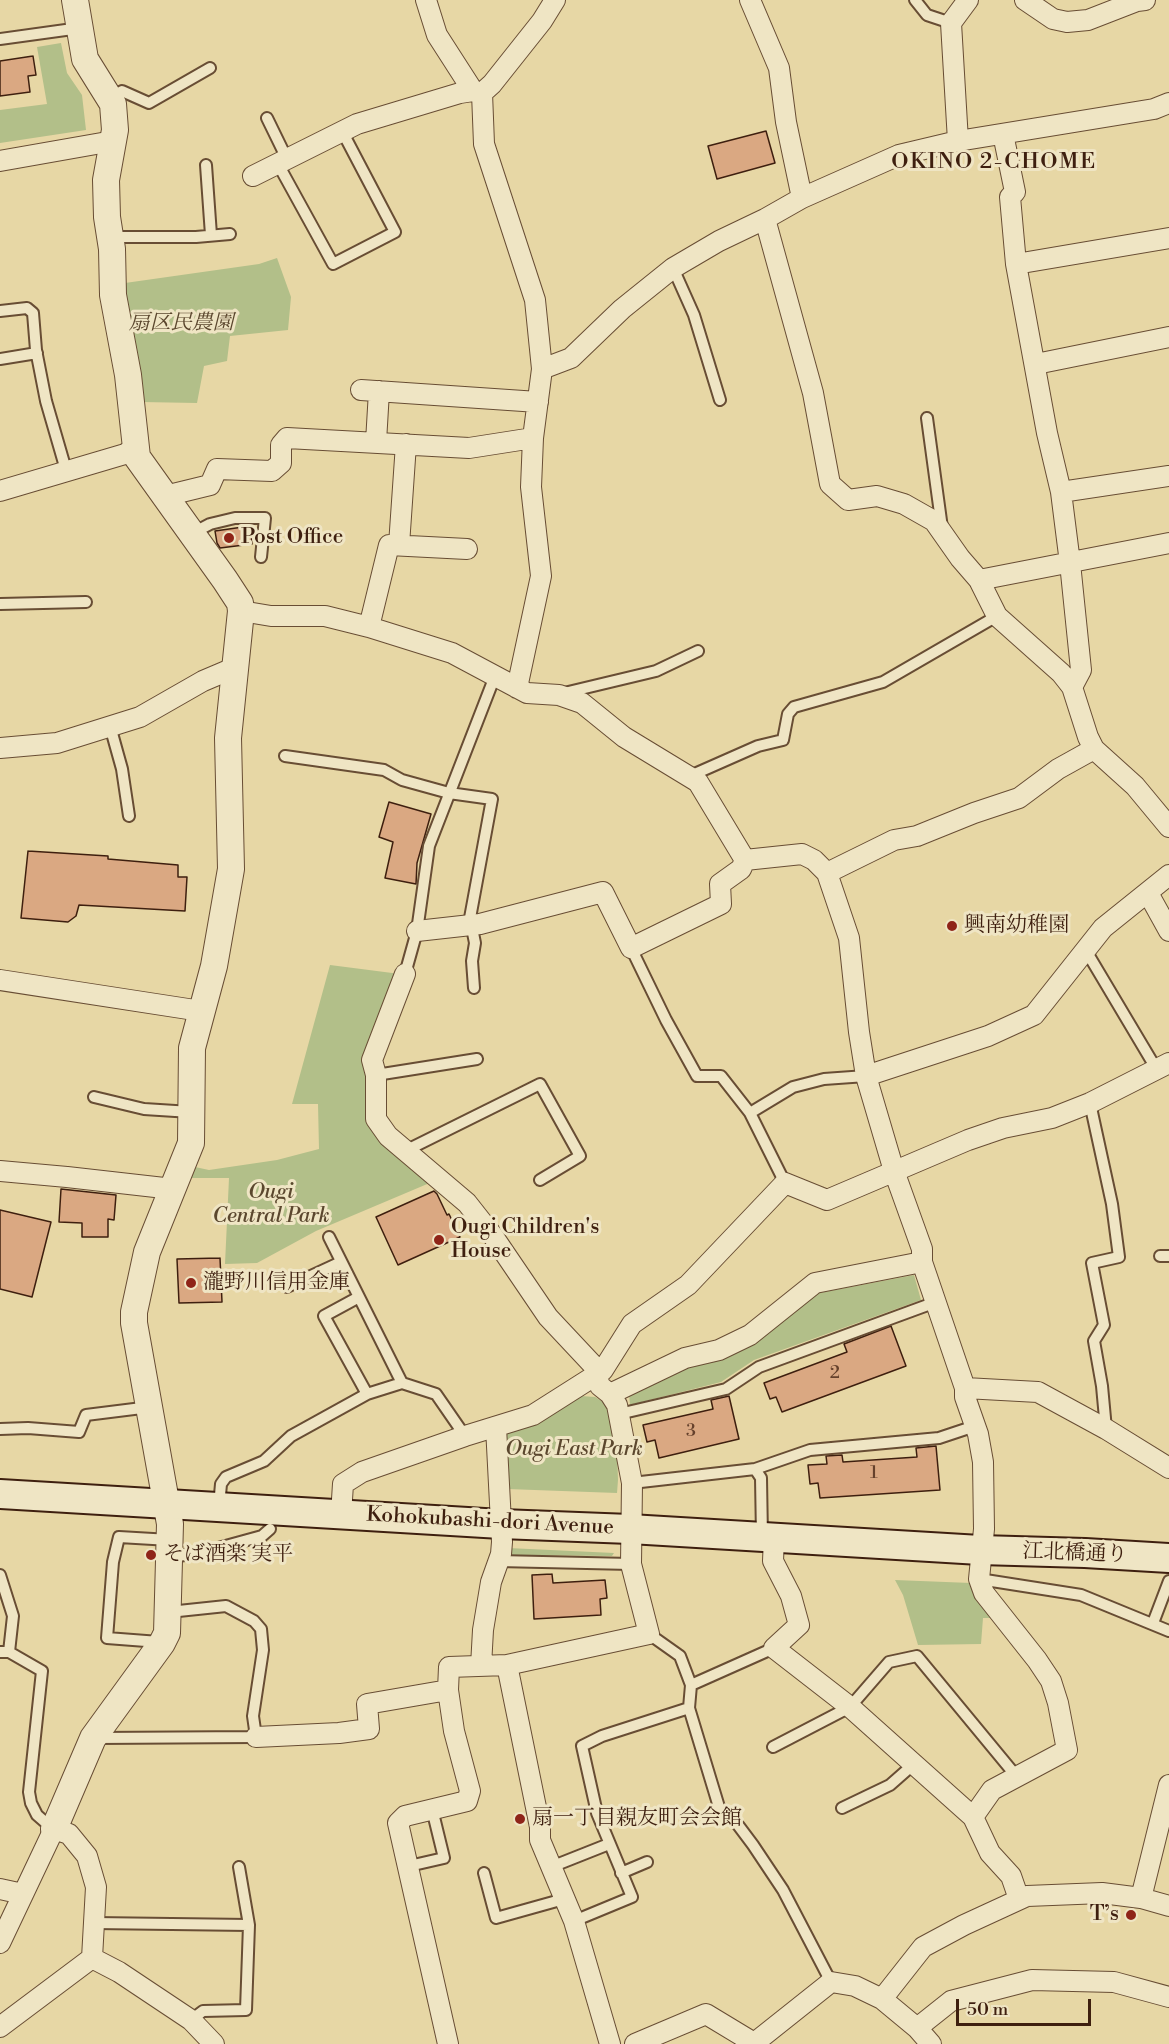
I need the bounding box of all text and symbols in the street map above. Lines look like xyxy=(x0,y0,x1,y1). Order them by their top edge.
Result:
district label: OKINO 2-CHOME xyxy=(891,150,1097,176)
park label: 扇区民農園 xyxy=(129,311,233,337)
place label: Post Office xyxy=(241,525,343,551)
marker: Post Office xyxy=(222,531,236,545)
place label: 興南幼稚園 xyxy=(964,913,1069,939)
marker: 興南幼稚園 xyxy=(945,919,959,933)
park label: Ougi Central Park xyxy=(212,1180,330,1230)
place label: Ougi Children's House xyxy=(451,1215,599,1265)
marker: Ougi Children's House xyxy=(432,1233,446,1247)
place label: 瀧野川信用金庫 xyxy=(203,1270,350,1296)
marker: 瀧野川信用金庫 xyxy=(184,1276,198,1290)
house number: 2 xyxy=(830,1363,840,1385)
house number: 3 xyxy=(686,1421,696,1443)
park label: Ougi East Park xyxy=(505,1437,643,1463)
house number: 1 xyxy=(870,1463,878,1485)
street label: Kohokubashi-dori Avenue xyxy=(365,1503,615,1541)
street label: 江北橋通り xyxy=(1022,1540,1128,1568)
place label: そば酒楽 実平 xyxy=(163,1542,293,1568)
marker: そば酒楽 実平 xyxy=(144,1548,158,1562)
place label: 扇一丁目親友町会会館 xyxy=(532,1806,742,1832)
marker: 扇一丁目親友町会会館 xyxy=(513,1812,527,1826)
place label: T’s xyxy=(1090,1902,1119,1928)
marker: T’s xyxy=(1124,1908,1138,1922)
scale bar xyxy=(959,1987,1094,2025)
text: 50 m xyxy=(967,1998,1008,2021)

